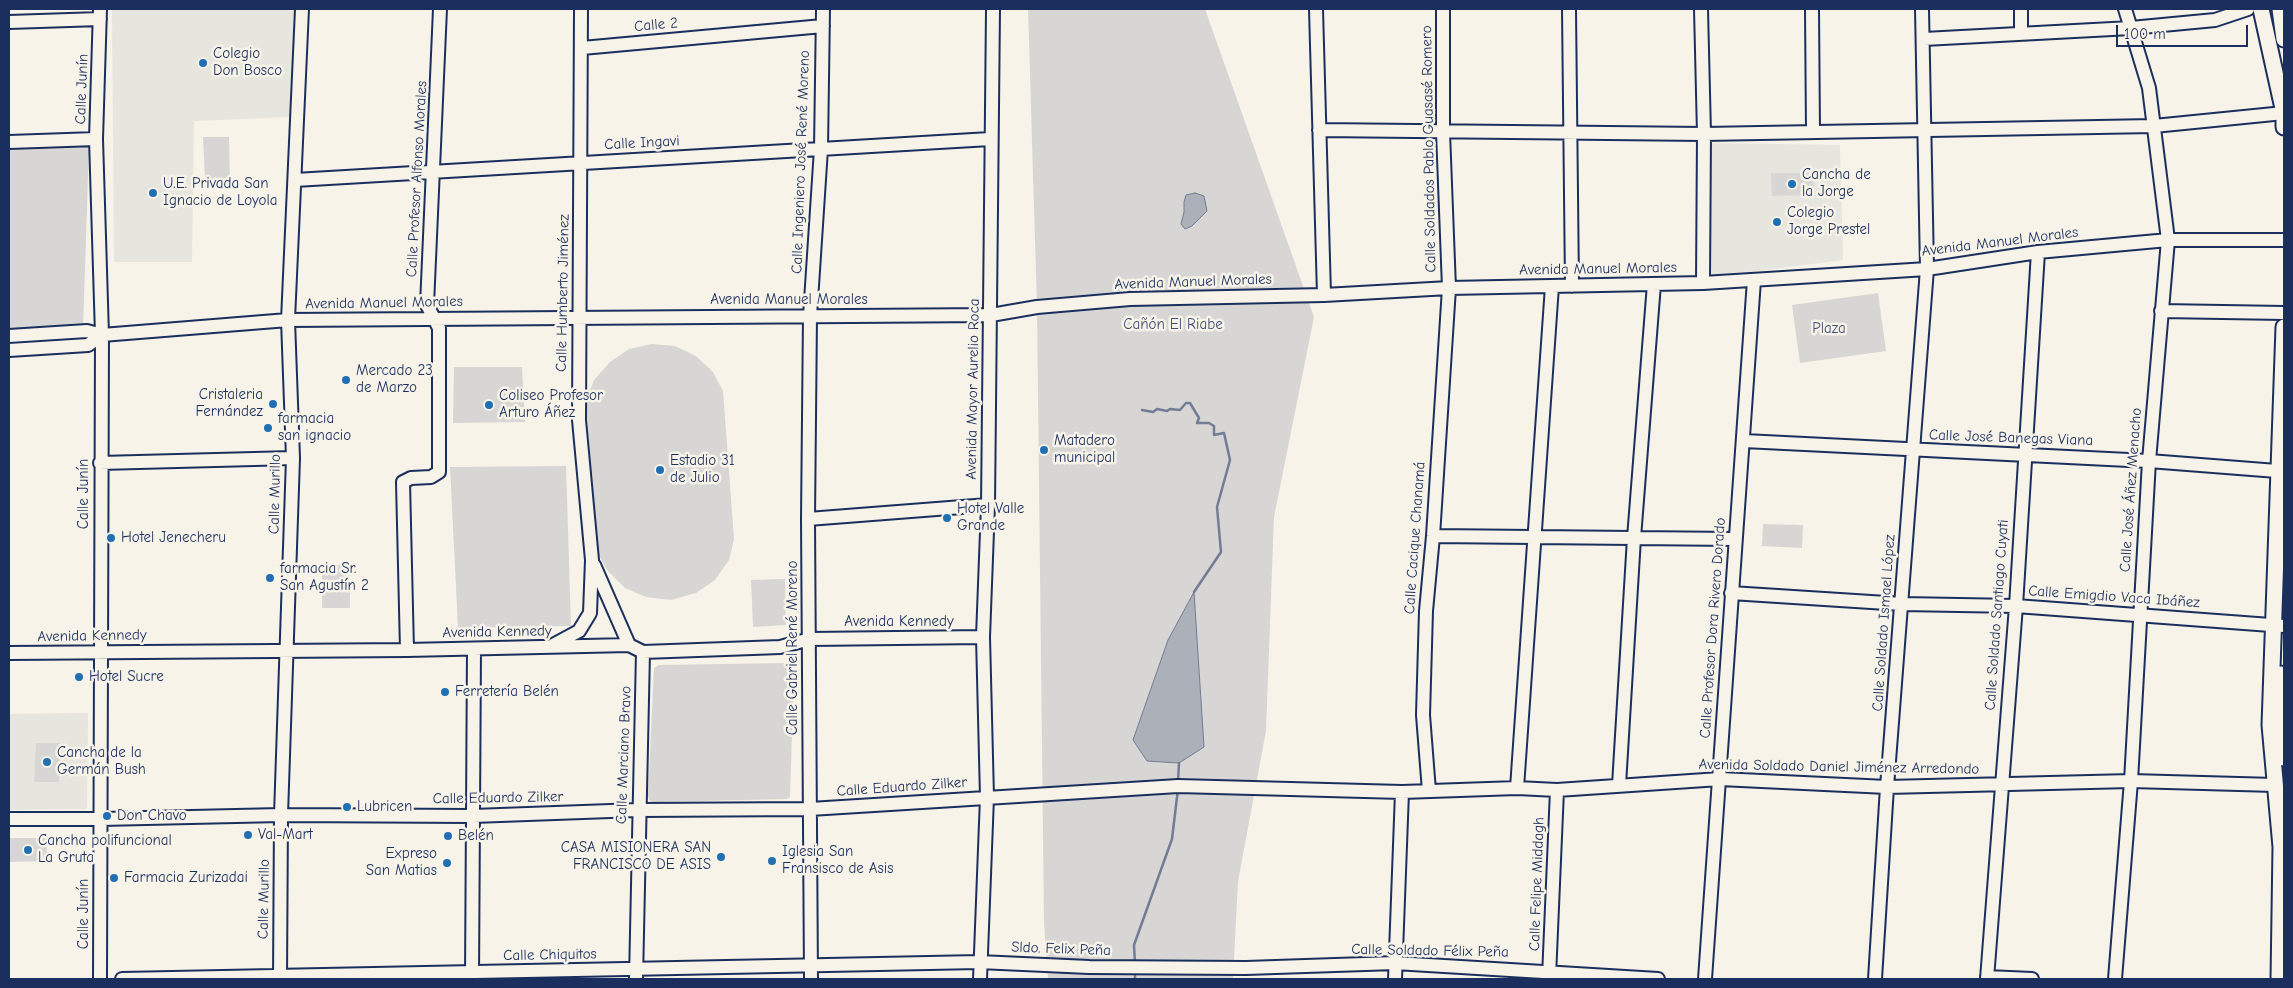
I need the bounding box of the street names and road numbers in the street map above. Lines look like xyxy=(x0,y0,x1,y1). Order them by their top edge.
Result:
street label: Calle 2 xyxy=(633,14,679,36)
street label: Calle Soldados Pablo Guasasé Romero xyxy=(1418,25,1440,273)
street label: Calle Ingeniero José René Moreno xyxy=(788,50,814,274)
street label: Calle Junín xyxy=(72,53,92,125)
street label: Calle Profesor Alfonso Morales xyxy=(403,80,431,278)
street label: Calle Ingavi xyxy=(604,132,680,154)
street label: Calle Humberto Jiménez xyxy=(553,214,573,372)
street label: Avenida Manuel Morales xyxy=(1921,223,2079,261)
street label: Avenida Manuel Morales xyxy=(1519,259,1677,279)
street label: Avenida Manuel Morales xyxy=(1114,270,1272,294)
street label: Avenida Manuel Morales xyxy=(710,291,868,309)
street label: Avenida Manuel Morales xyxy=(305,293,463,313)
street label: Avenida Mayor Aurelio Roca xyxy=(962,298,984,480)
street label: Calle José Áñez Menacho xyxy=(2116,407,2146,573)
street label: Calle José Banegas Viana xyxy=(1929,426,2093,450)
street label: Calle Murillo xyxy=(265,454,285,534)
street label: Calle Junín xyxy=(75,459,93,529)
street label: Calle Cacique Chanamá xyxy=(1401,461,1429,615)
street label: Calle Profesor Dora Rivero Dorado xyxy=(1696,517,1730,739)
street label: Calle Soldado Santiago Cuyati xyxy=(1981,519,2013,711)
street label: Calle Soldado Ismael López xyxy=(1869,534,1899,712)
street label: Calle Gabriel René Moreno xyxy=(784,561,802,735)
street label: Calle Emigdio Vaca Ibáñez xyxy=(2028,582,2200,612)
street label: Avenida Kennedy xyxy=(844,613,954,631)
street label: Avenida Kennedy xyxy=(442,622,552,642)
street label: Avenida Kennedy xyxy=(37,626,147,646)
street label: Calle Marciano Bravo xyxy=(613,686,635,824)
street label: Avenida Soldado Daniel Jiménez Arredondo xyxy=(1698,756,1980,778)
street label: Calle Eduardo Zilker xyxy=(836,773,968,801)
street label: Calle Eduardo Zilker xyxy=(433,788,563,808)
street label: Calle Felipe Middagh xyxy=(1526,817,1548,951)
street label: Calle Murillo xyxy=(254,859,274,939)
street label: Calle Junín xyxy=(75,879,93,949)
street label: Sldo. Felix Peña xyxy=(1011,938,1111,960)
street label: Calle Soldado Félix Peña xyxy=(1351,941,1509,961)
street label: Calle Chiquitos xyxy=(503,945,597,965)

